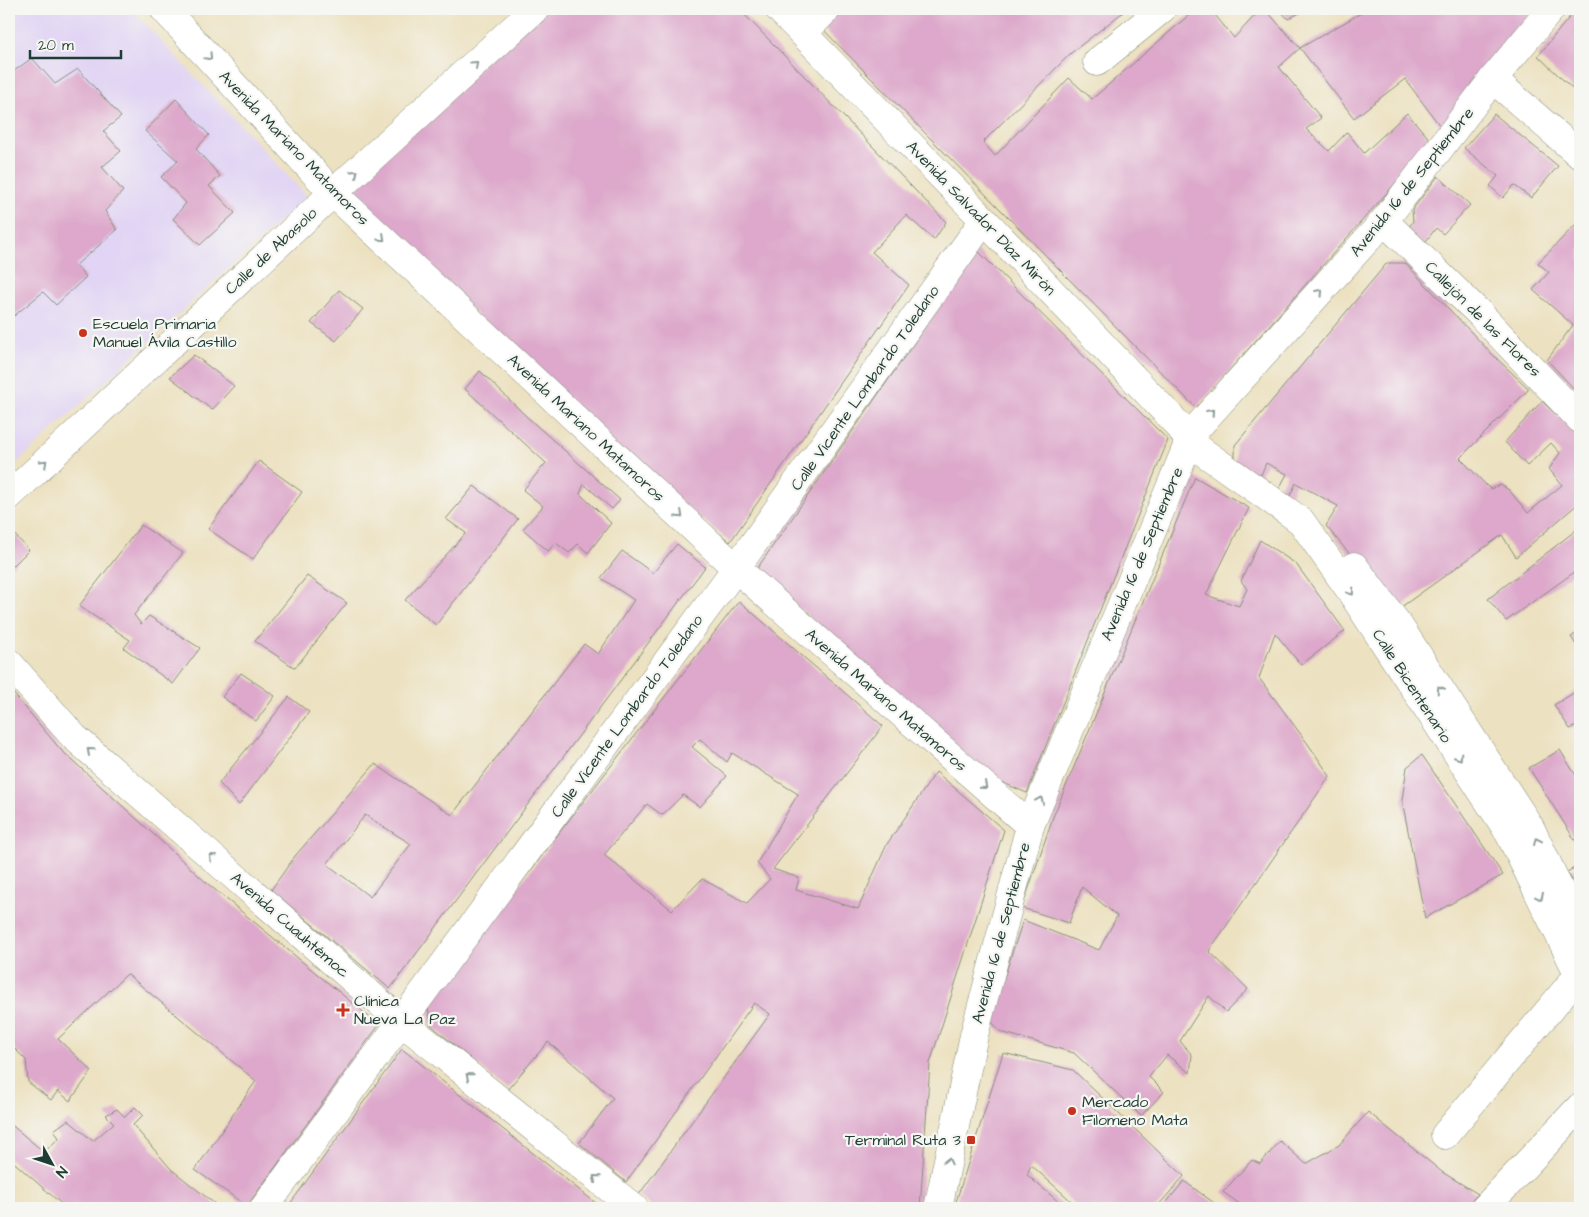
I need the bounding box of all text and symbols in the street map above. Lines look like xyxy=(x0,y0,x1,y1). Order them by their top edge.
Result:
scale bar xyxy=(30,28,121,60)
text: 20 m xyxy=(38,35,74,56)
one-way arrow xyxy=(203,52,212,61)
one-way arrow xyxy=(470,61,479,70)
street label: Avenida Mariano Matamoros xyxy=(214,66,374,230)
street label: Avenida 16 de Septiembre xyxy=(1345,102,1479,261)
street label: Avenida Salvador Díaz Mirón xyxy=(901,136,1061,300)
one-way arrow xyxy=(349,170,358,179)
street label: Calle de Abasolo xyxy=(220,202,322,300)
one-way arrow xyxy=(376,232,385,241)
street label: Callejón de las Flores xyxy=(1420,256,1546,382)
street label: Calle Vicente Lombardo Toledano xyxy=(785,281,945,495)
one-way arrow xyxy=(1314,289,1323,298)
place label: Escuela Primaria Manuel Ávila Castillo xyxy=(93,313,237,353)
marker: Escuela Primaria Manuel Ávila Castillo xyxy=(77,327,89,339)
street label: Avenida Mariano Matamoros xyxy=(502,349,670,507)
one-way arrow xyxy=(1205,409,1214,418)
one-way arrow xyxy=(39,460,48,469)
street label: Avenida 16 de Septiembre xyxy=(1095,464,1189,644)
one-way arrow xyxy=(674,510,683,519)
one-way arrow xyxy=(1345,586,1354,595)
street label: Calle Vicente Lombardo Toledano xyxy=(546,610,708,822)
street label: Avenida Mariano Matamoros xyxy=(800,624,972,776)
street label: Calle Bicentenario xyxy=(1367,625,1457,747)
one-way arrow xyxy=(1437,685,1446,695)
one-way arrow xyxy=(86,747,95,756)
one-way arrow xyxy=(1453,751,1462,761)
one-way arrow xyxy=(979,780,988,789)
one-way arrow xyxy=(1034,796,1045,805)
one-way arrow xyxy=(1533,837,1543,846)
street label: Avenida 16 de Septiembre xyxy=(966,840,1036,1026)
one-way arrow xyxy=(209,854,218,863)
street label: Avenida Cuauhtémoc xyxy=(226,867,354,983)
one-way arrow xyxy=(1534,892,1544,901)
place label: Clínica Nueva La Paz xyxy=(354,990,456,1030)
marker: Clínica Nueva La Paz xyxy=(336,1003,350,1017)
one-way arrow xyxy=(466,1072,475,1081)
place label: Mercado Filomeno Mata xyxy=(1082,1091,1188,1131)
marker: Mercado Filomeno Mata xyxy=(1066,1105,1078,1117)
place label: Terminal Ruta 3 xyxy=(845,1129,961,1151)
marker: Terminal Ruta 3 xyxy=(965,1134,977,1146)
north arrow xyxy=(28,1140,78,1190)
one-way arrow xyxy=(942,1156,953,1165)
text: N xyxy=(51,1162,72,1182)
one-way arrow xyxy=(593,1175,602,1183)

